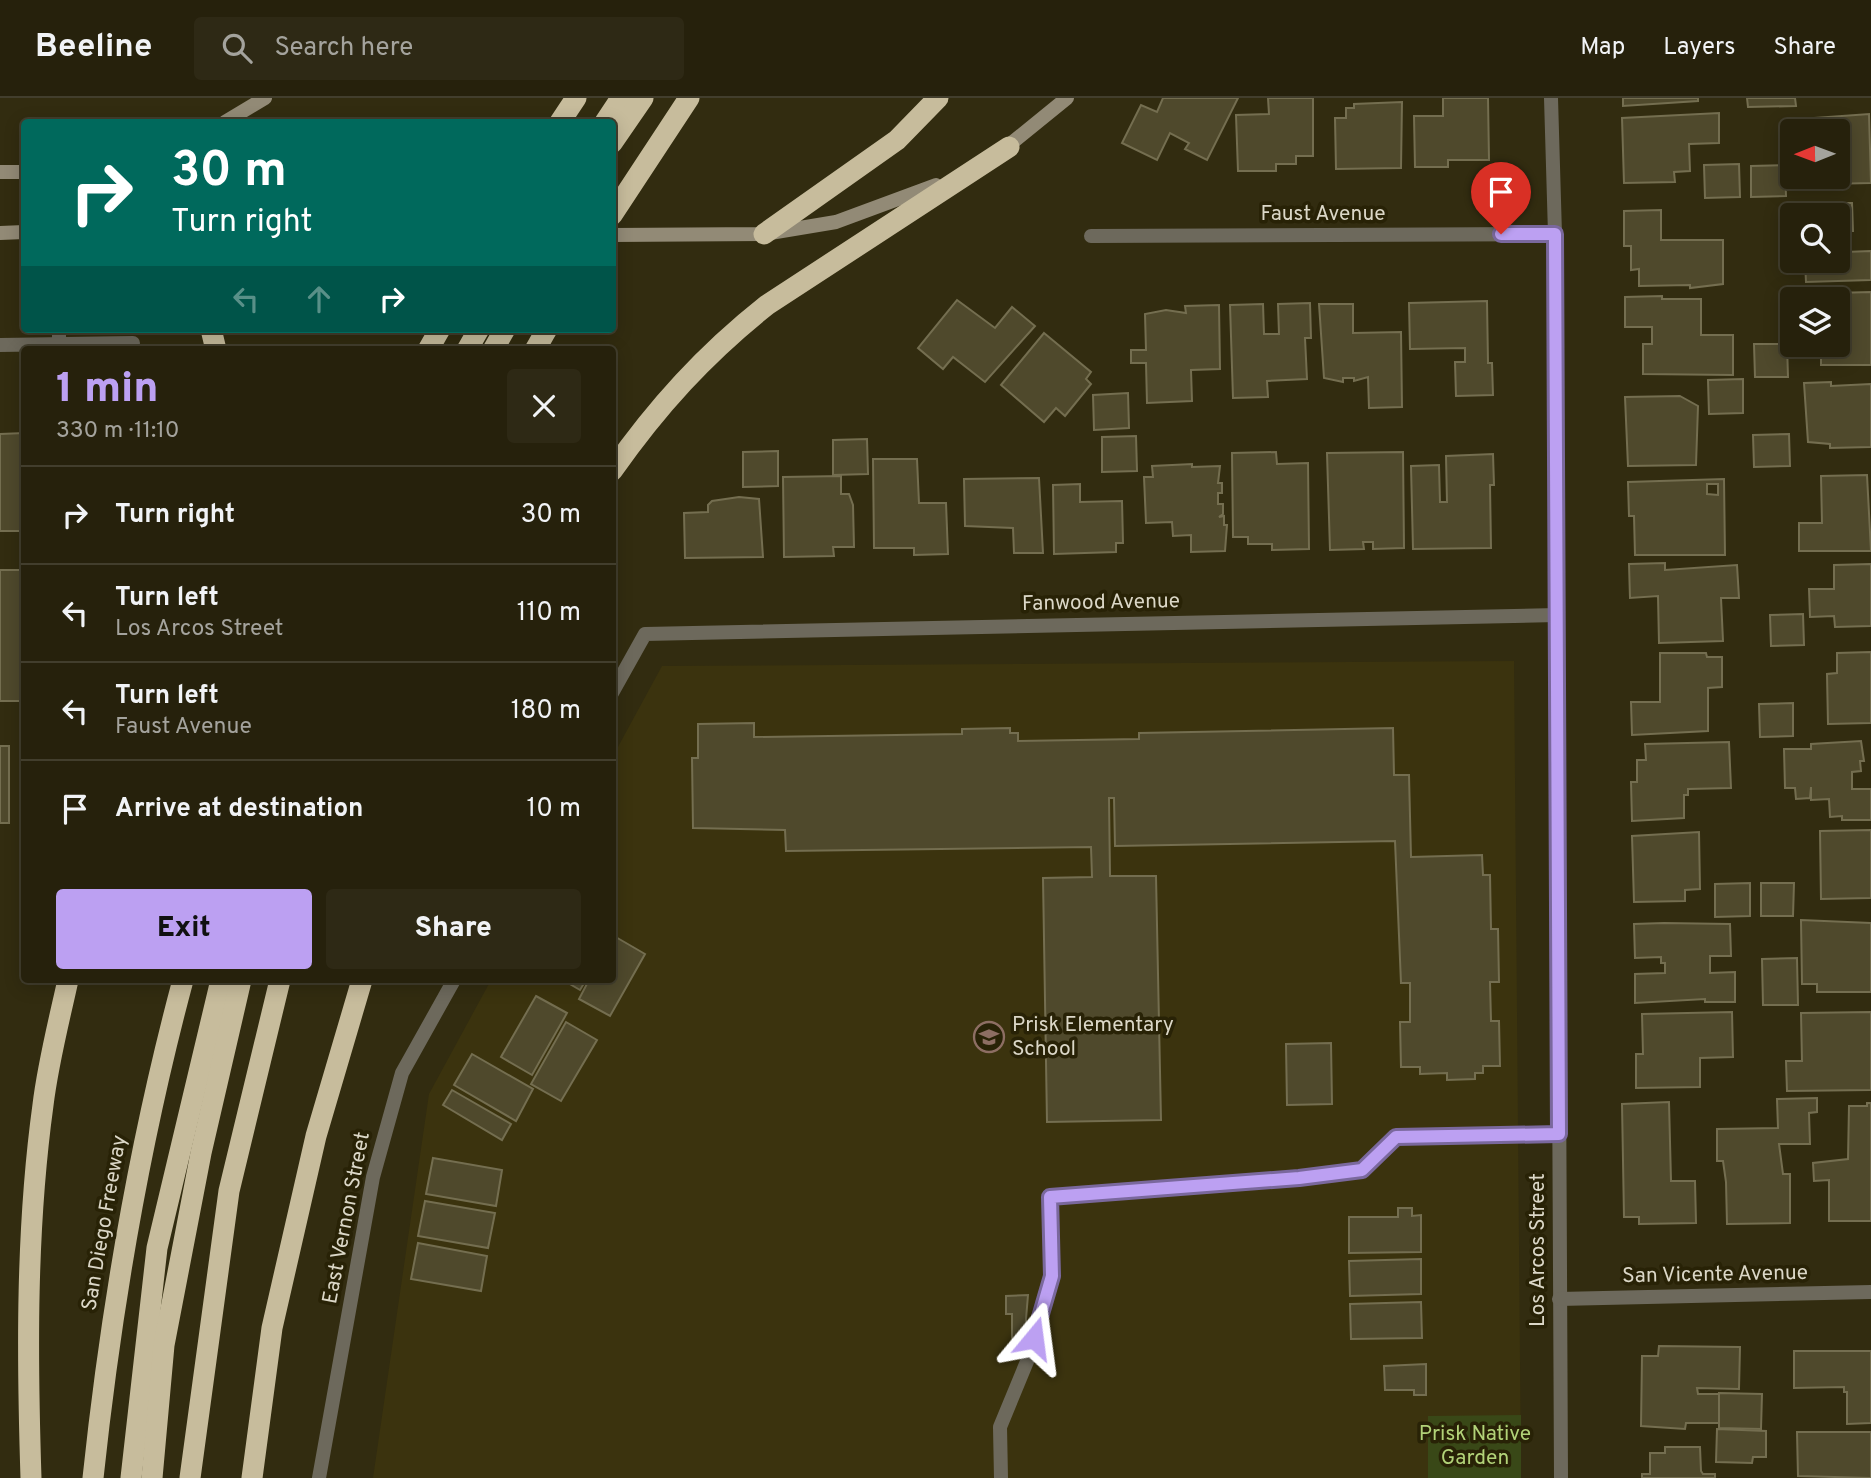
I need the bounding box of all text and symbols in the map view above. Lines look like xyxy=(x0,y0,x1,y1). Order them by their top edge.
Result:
search box xyxy=(194,17,684,80)
text: Beeline xyxy=(35,27,152,69)
icon: search xyxy=(218,29,256,67)
text: Search here xyxy=(274,32,413,65)
text: Map xyxy=(1580,33,1625,63)
text: Layers xyxy=(1663,33,1735,63)
text: Share xyxy=(1773,33,1836,63)
north arrow xyxy=(1780,119,1850,189)
map controls xyxy=(1780,119,1850,357)
text: 30 m xyxy=(171,142,287,204)
icon: right xyxy=(56,147,147,238)
pin xyxy=(1471,162,1531,234)
icon: arrive xyxy=(1482,173,1520,211)
street label: Faust Avenue xyxy=(1261,201,1385,228)
text: Turn right xyxy=(171,203,313,243)
button: search xyxy=(1780,203,1850,273)
icon: left xyxy=(227,280,265,318)
icon: ahead xyxy=(300,280,338,318)
icon: right xyxy=(373,280,411,318)
button: layers xyxy=(1780,287,1850,357)
text: 1 min xyxy=(56,364,159,417)
button: close xyxy=(507,369,581,443)
text: 330 m · 11:10 xyxy=(56,417,180,446)
icon: right xyxy=(56,496,94,534)
text: Turn right xyxy=(115,499,235,532)
text: 30 m xyxy=(521,499,581,532)
text: Turn left xyxy=(115,582,219,615)
street label: Fanwood Avenue xyxy=(1022,588,1180,618)
icon: left xyxy=(56,594,94,632)
text: 110 m xyxy=(517,597,581,630)
text: Los Arcos Street xyxy=(115,615,284,644)
text: Turn left xyxy=(115,680,219,713)
icon: left xyxy=(56,692,94,730)
text: 180 m xyxy=(511,695,581,728)
text: Faust Avenue xyxy=(115,713,252,742)
icon: arrive xyxy=(56,790,94,828)
text: Arrive at destination xyxy=(115,793,363,826)
text: 10 m xyxy=(526,793,581,826)
button: Exit xyxy=(56,889,312,969)
button: Share xyxy=(326,889,581,969)
place label: Prisk Elementary School xyxy=(1012,1012,1174,1063)
school or university icon: Prisk Elementary School xyxy=(972,1020,1006,1054)
street label: East Vernon Street xyxy=(317,1130,377,1306)
street label: San Diego Freeway xyxy=(76,1133,134,1313)
street label: Los Arcos Street xyxy=(1525,1173,1552,1327)
street label: San Vicente Avenue xyxy=(1622,1260,1808,1290)
position arrow xyxy=(997,1301,1071,1375)
park label: Prisk Native Garden xyxy=(1419,1421,1531,1472)

